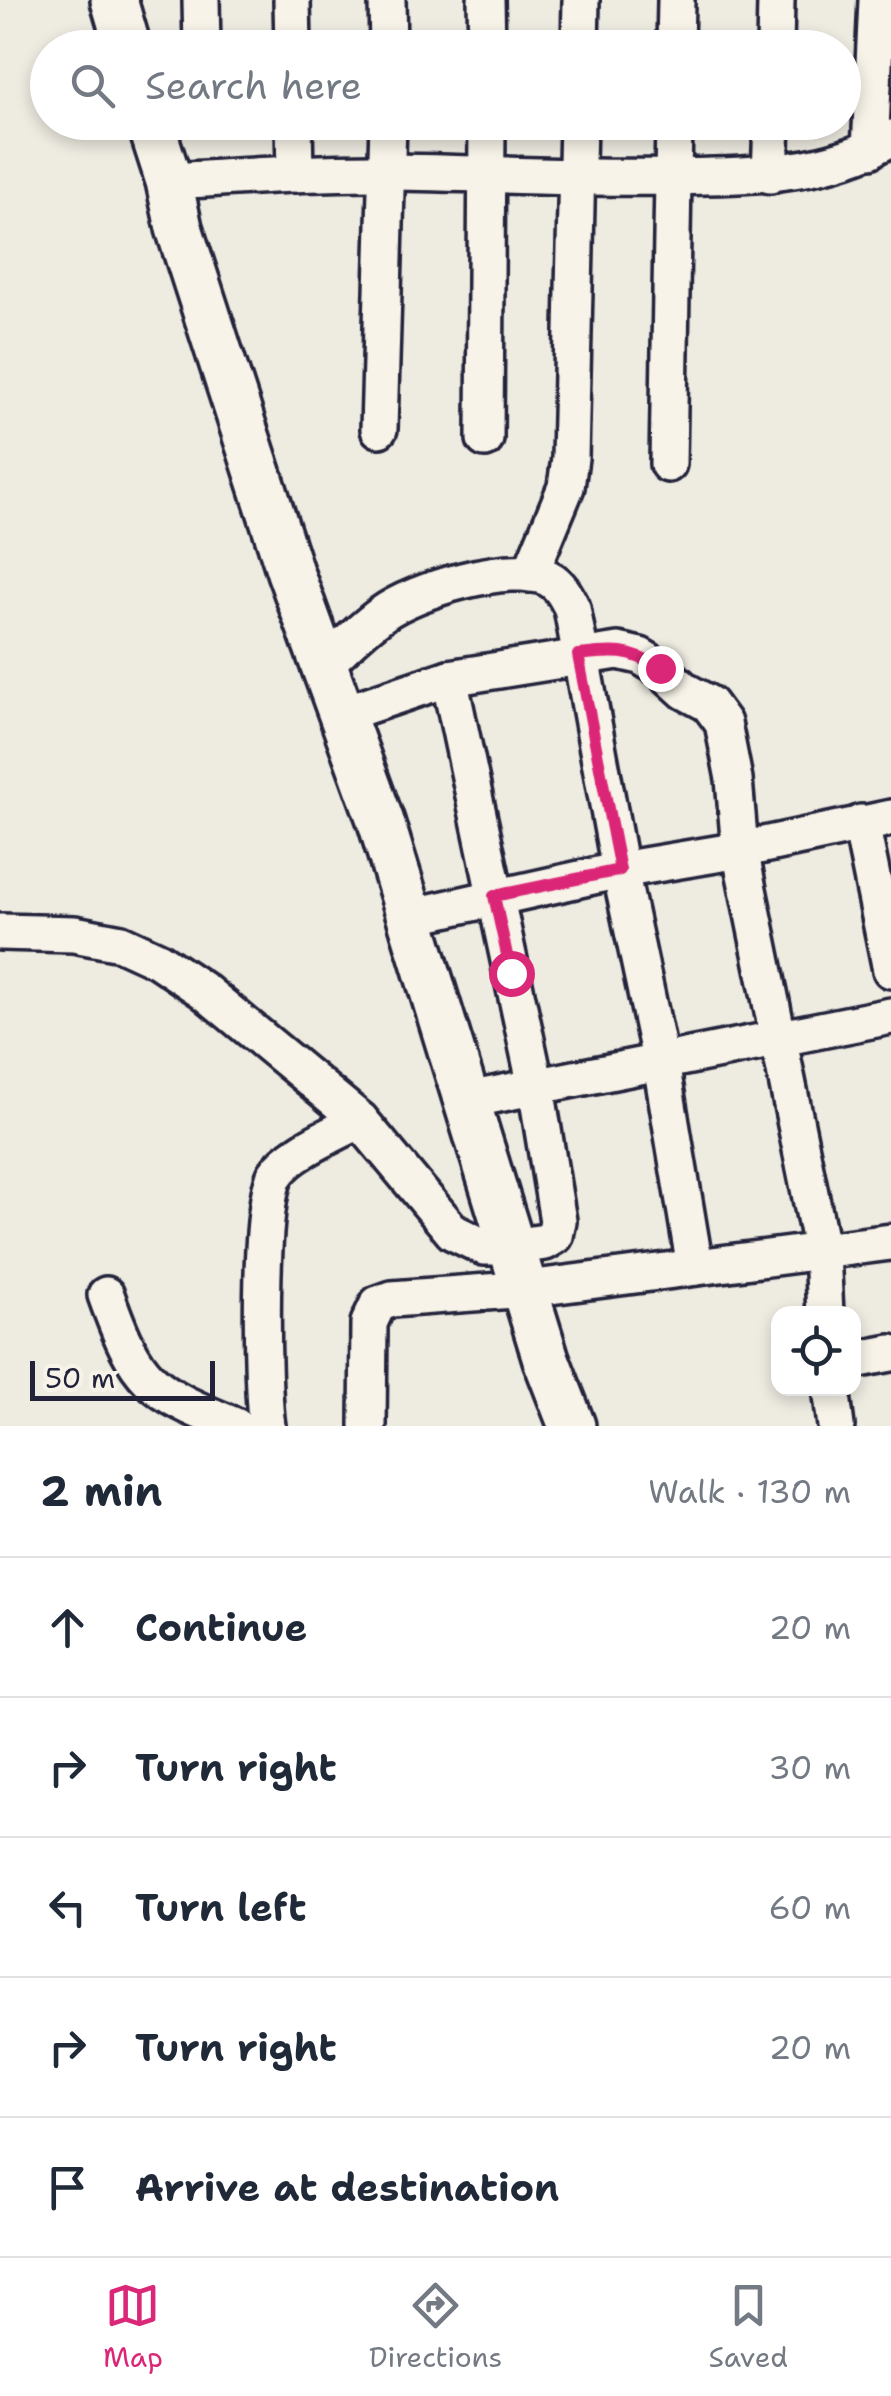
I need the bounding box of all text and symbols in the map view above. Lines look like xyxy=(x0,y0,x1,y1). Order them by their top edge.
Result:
search box xyxy=(30,30,861,140)
icon: search xyxy=(65,58,120,113)
text: Search here xyxy=(145,60,362,111)
route end xyxy=(638,646,684,692)
route start xyxy=(489,951,535,997)
map controls xyxy=(771,1306,861,1396)
button: locate xyxy=(771,1306,861,1396)
scale bar xyxy=(30,1356,215,1400)
text: 50 m xyxy=(45,1359,115,1397)
text: 2 min xyxy=(40,1463,162,1519)
text: Walk · 130 m xyxy=(648,1470,851,1513)
icon: ahead xyxy=(40,1600,95,1655)
text: Continue xyxy=(135,1602,307,1653)
text: 20 m xyxy=(769,1606,851,1649)
icon: right xyxy=(40,1740,95,1795)
text: Turn right xyxy=(135,1742,337,1793)
text: 30 m xyxy=(768,1746,851,1789)
icon: left xyxy=(40,1880,95,1935)
text: Turn left xyxy=(135,1882,307,1933)
text: 60 m xyxy=(769,1886,851,1929)
icon: right xyxy=(40,2020,95,2075)
text: Turn right xyxy=(135,2022,337,2073)
text: 20 m xyxy=(769,2026,851,2069)
icon: arrive xyxy=(40,2160,95,2215)
text: Arrive at destination xyxy=(135,2162,559,2213)
tab: Map xyxy=(103,2278,163,2376)
tab: Directions xyxy=(369,2278,502,2376)
tab: Saved xyxy=(708,2278,788,2376)

